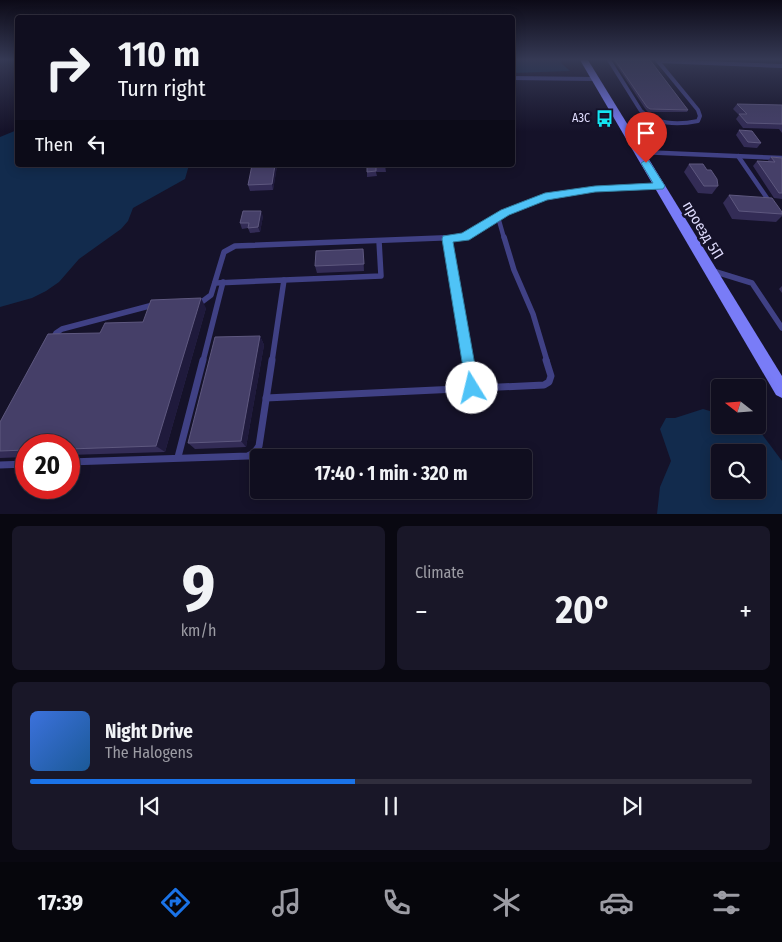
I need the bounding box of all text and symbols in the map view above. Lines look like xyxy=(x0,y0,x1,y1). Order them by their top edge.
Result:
text: 110 m xyxy=(118,33,200,75)
icon: right xyxy=(35,35,100,100)
text: Turn right xyxy=(118,75,206,102)
bus stop icon: АЗС xyxy=(594,108,614,128)
place label: АЗС xyxy=(572,111,590,125)
pin xyxy=(625,112,667,163)
icon: arrive xyxy=(632,119,660,147)
icon: left xyxy=(83,130,111,158)
text: Then xyxy=(35,133,73,156)
street label: проезд 5П xyxy=(679,198,727,262)
position arrow xyxy=(445,361,497,413)
north arrow xyxy=(711,379,766,434)
map controls xyxy=(711,379,766,499)
speed limit sign: 20 xyxy=(15,434,80,499)
button: search xyxy=(711,444,766,499)
text: 17:40 · 1 min · 320 m xyxy=(315,462,467,485)
text: 9 xyxy=(182,549,215,627)
text: Climate xyxy=(415,563,464,582)
text: 20° xyxy=(555,587,612,633)
text: − xyxy=(415,595,428,628)
text: + xyxy=(739,595,752,628)
text: km/h xyxy=(181,621,216,640)
text: Night Drive xyxy=(105,720,193,743)
text: The Halogens xyxy=(105,743,193,762)
icon: previous xyxy=(136,792,164,820)
icon: pause xyxy=(377,792,405,820)
icon: next xyxy=(618,792,646,820)
icon: directions xyxy=(158,885,193,920)
icon: music xyxy=(269,885,304,920)
icon: phone xyxy=(379,885,414,920)
icon: climate xyxy=(489,885,524,920)
icon: car xyxy=(599,885,634,920)
icon: filters xyxy=(709,885,744,920)
text: 17:39 xyxy=(38,889,83,916)

